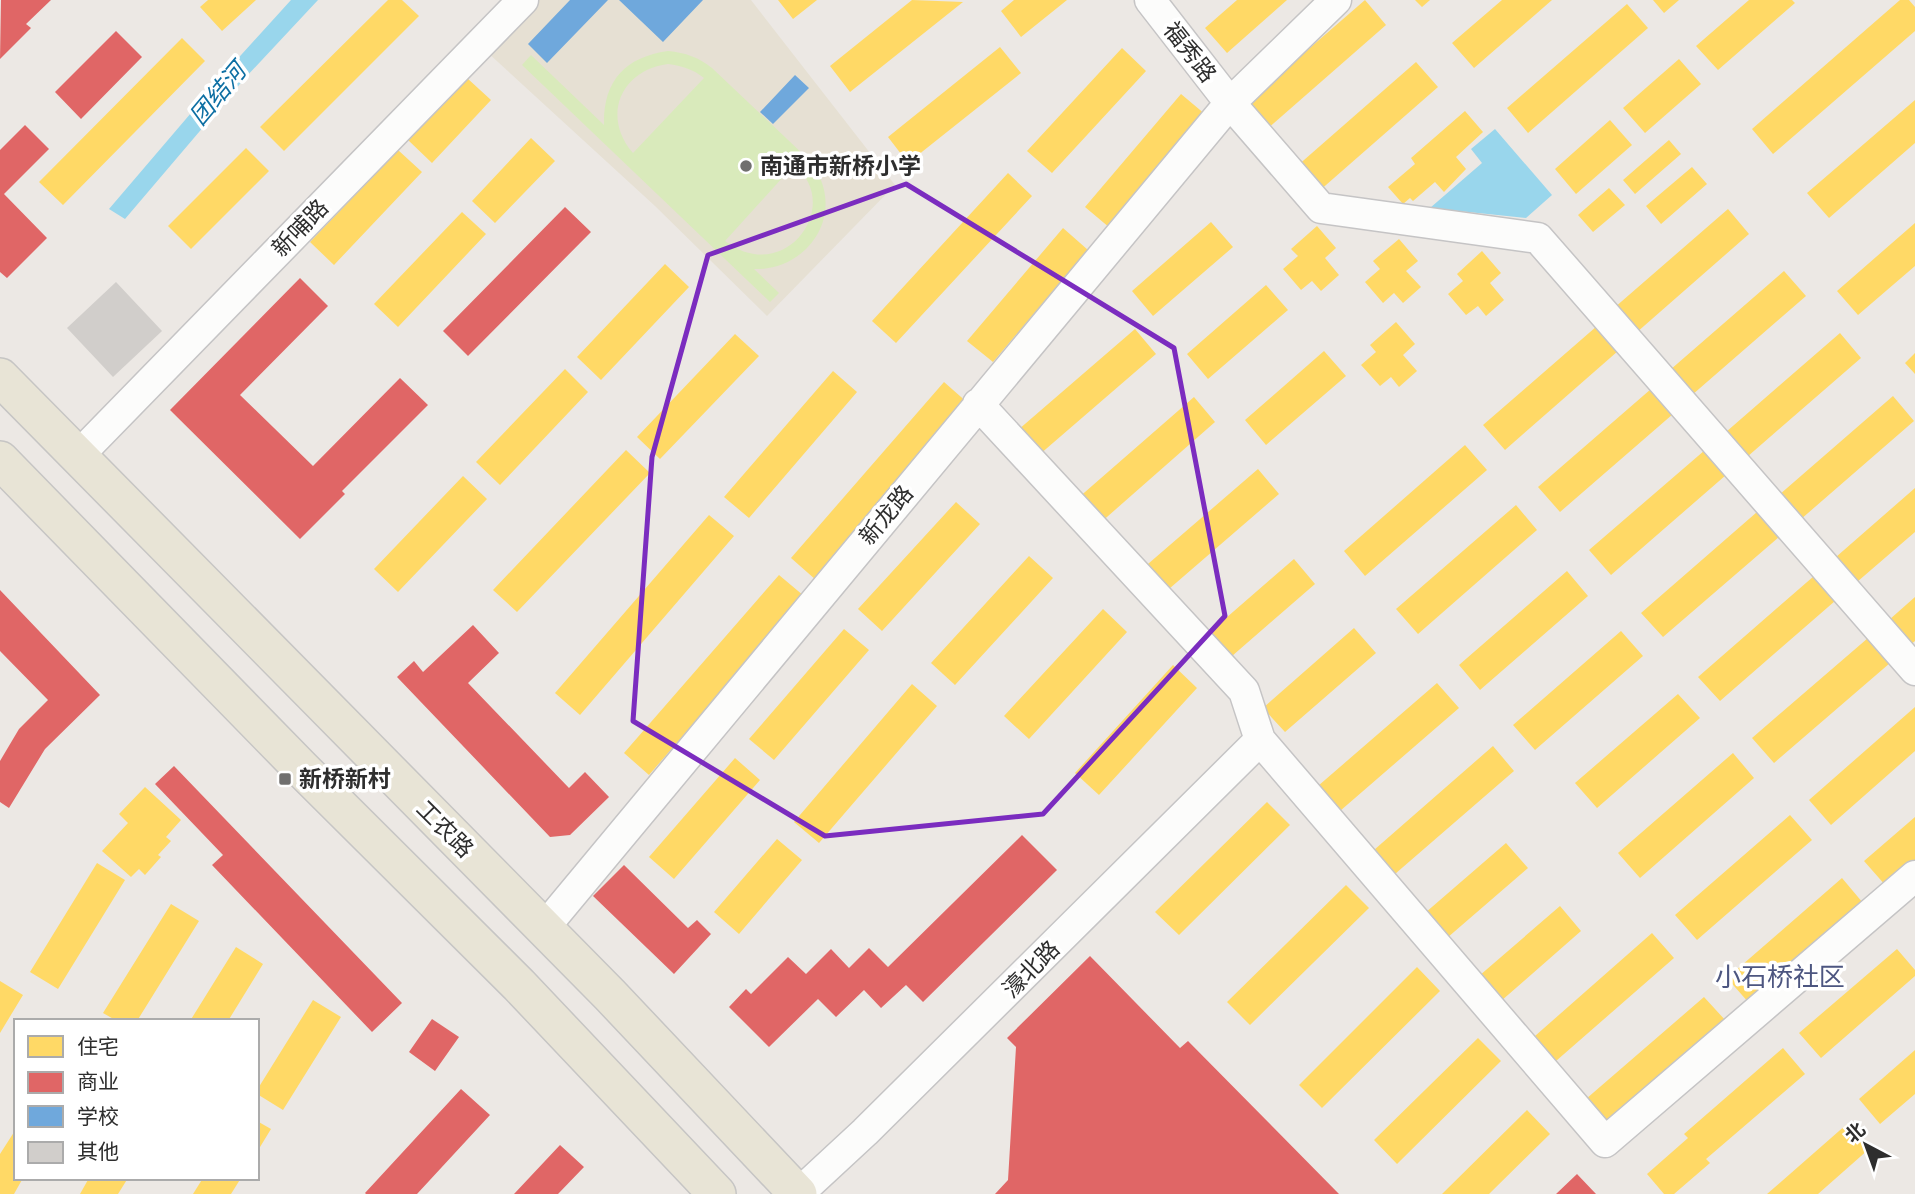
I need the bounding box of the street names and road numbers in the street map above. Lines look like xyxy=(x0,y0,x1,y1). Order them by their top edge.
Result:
street label: 福秀路 xyxy=(1158,15,1224,88)
street label: 新哺路 xyxy=(265,192,334,263)
street label: 新龙路 xyxy=(852,478,919,550)
street label: 工农路 xyxy=(411,793,481,863)
street label: 濠北路 xyxy=(995,933,1065,1003)

